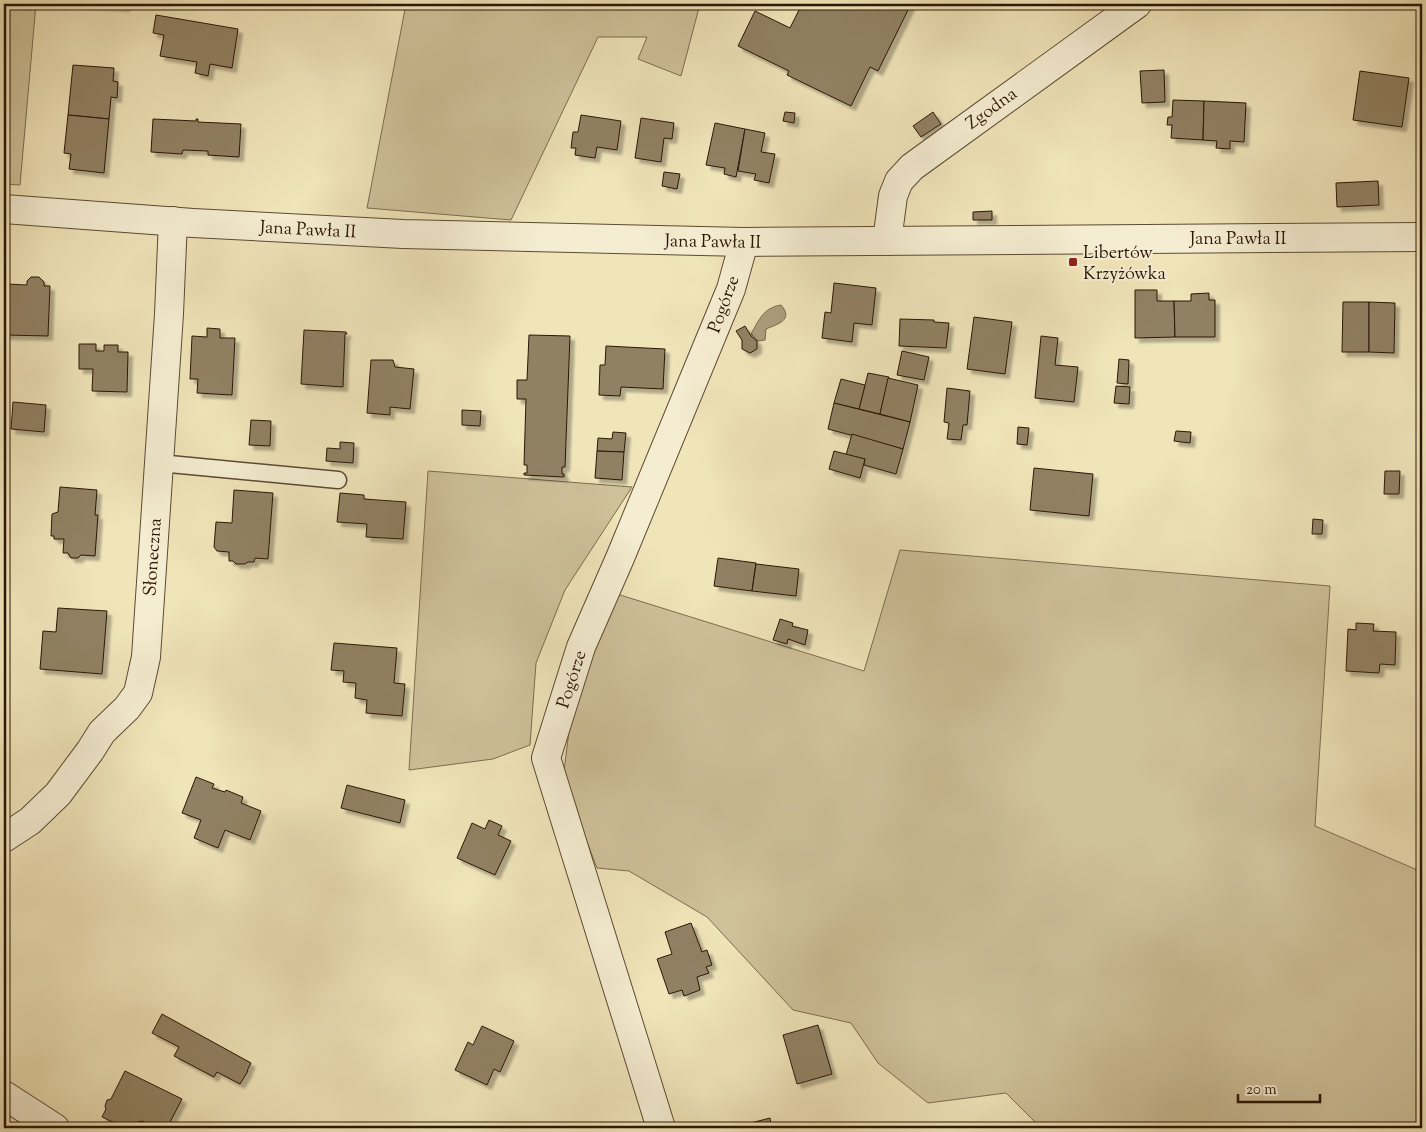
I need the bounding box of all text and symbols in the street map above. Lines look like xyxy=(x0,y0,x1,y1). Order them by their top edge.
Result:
street label: Zgodna xyxy=(961,82,1023,137)
street label: Jana Pawła II xyxy=(258,215,357,247)
street label: Jana Pawła II xyxy=(1189,227,1286,253)
street label: Jana Pawła II xyxy=(663,229,762,257)
place label: Libertów Krzyżówka xyxy=(1083,241,1166,288)
marker: Libertów Krzyżówka xyxy=(1067,256,1079,268)
street label: Pogórze xyxy=(702,272,747,337)
street label: Słoneczna xyxy=(138,517,170,597)
street label: Pogórze xyxy=(551,647,594,712)
scale bar xyxy=(1238,1072,1321,1104)
text: 20 m xyxy=(1246,1080,1277,1101)

